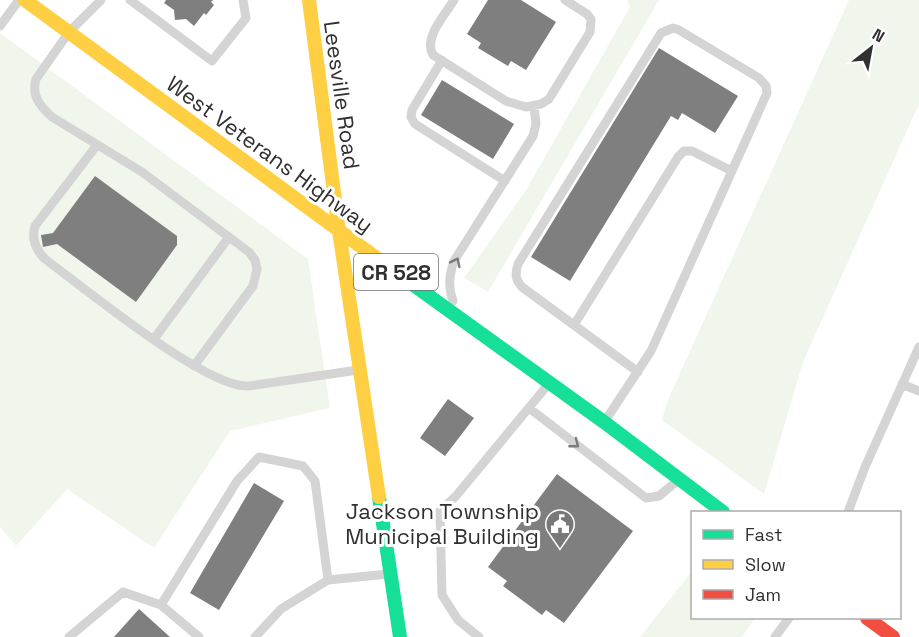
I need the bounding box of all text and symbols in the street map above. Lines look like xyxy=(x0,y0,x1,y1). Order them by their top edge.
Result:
north arrow xyxy=(841,18,901,78)
street label: Leesville Road xyxy=(318,19,366,171)
text: N xyxy=(868,24,888,47)
street label: West Veterans Highway xyxy=(161,70,379,238)
road number: CR 528 xyxy=(354,254,438,290)
one-way arrow xyxy=(448,257,460,268)
one-way arrow xyxy=(568,437,579,448)
place label: Jackson Township Municipal Building xyxy=(345,497,539,550)
public building icon: Jackson Township Municipal Building xyxy=(544,508,576,550)
legend xyxy=(691,511,901,619)
text: Fast xyxy=(745,523,782,546)
text: Slow xyxy=(745,553,786,576)
text: Jam xyxy=(745,583,781,606)

